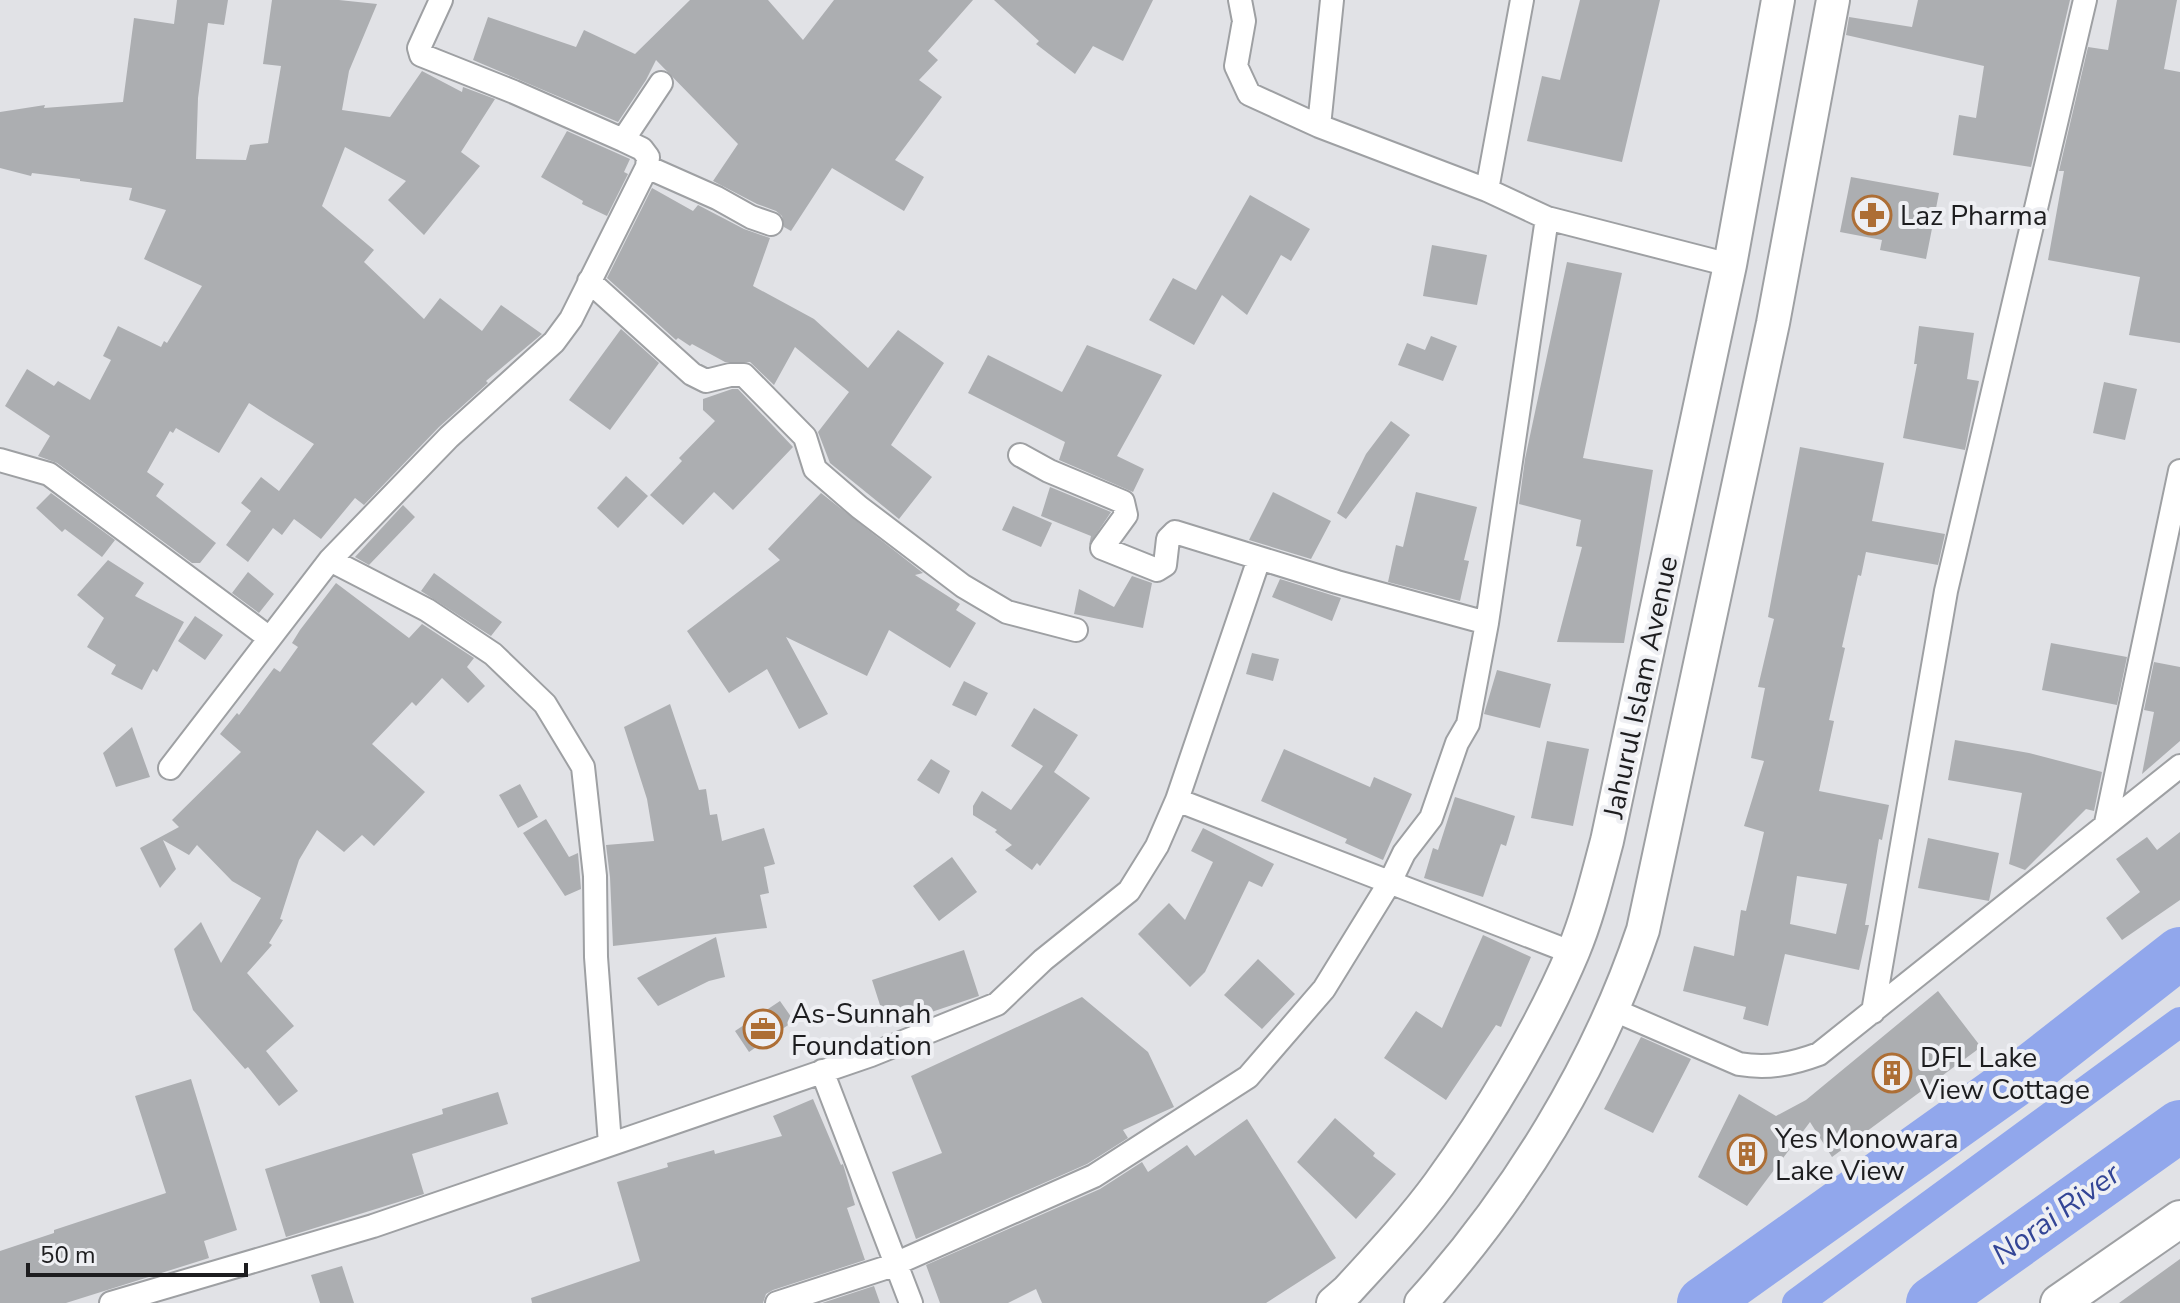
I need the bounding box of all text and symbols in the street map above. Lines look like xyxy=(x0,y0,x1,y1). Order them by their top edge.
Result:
pharmacy icon: Laz Pharma xyxy=(1851,194,1893,236)
place label: Laz Pharma xyxy=(1900,197,2048,235)
street label: Jahurul Islam Avenue xyxy=(1594,553,1687,823)
place label: As-Sunnah Foundation xyxy=(791,995,932,1065)
office icon: As-Sunnah Foundation xyxy=(742,1008,784,1050)
place label: DFL Lake View Cottage xyxy=(1919,1039,2090,1109)
building icon: DFL Lake View Cottage xyxy=(1871,1052,1913,1094)
place label: Yes Monowara Lake View xyxy=(1774,1120,1959,1190)
building icon: Yes Monowara Lake View xyxy=(1726,1133,1768,1175)
water label: Norai River xyxy=(1984,1153,2130,1275)
scale bar xyxy=(28,1227,246,1277)
text: 50 m xyxy=(40,1239,96,1271)

